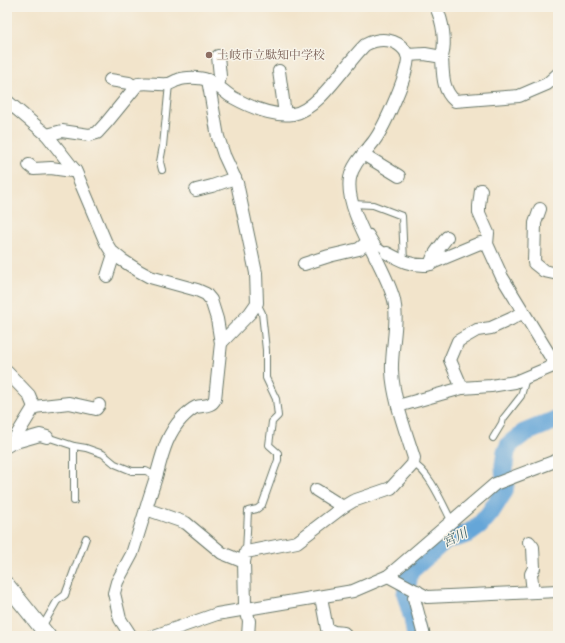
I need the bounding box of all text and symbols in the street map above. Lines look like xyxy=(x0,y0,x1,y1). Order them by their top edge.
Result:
place label: 土岐市立駄知中学校 xyxy=(217,48,325,62)
marker: 土岐市立駄知中学校 xyxy=(204,50,214,60)
water label: 宮川 xyxy=(440,524,472,551)

